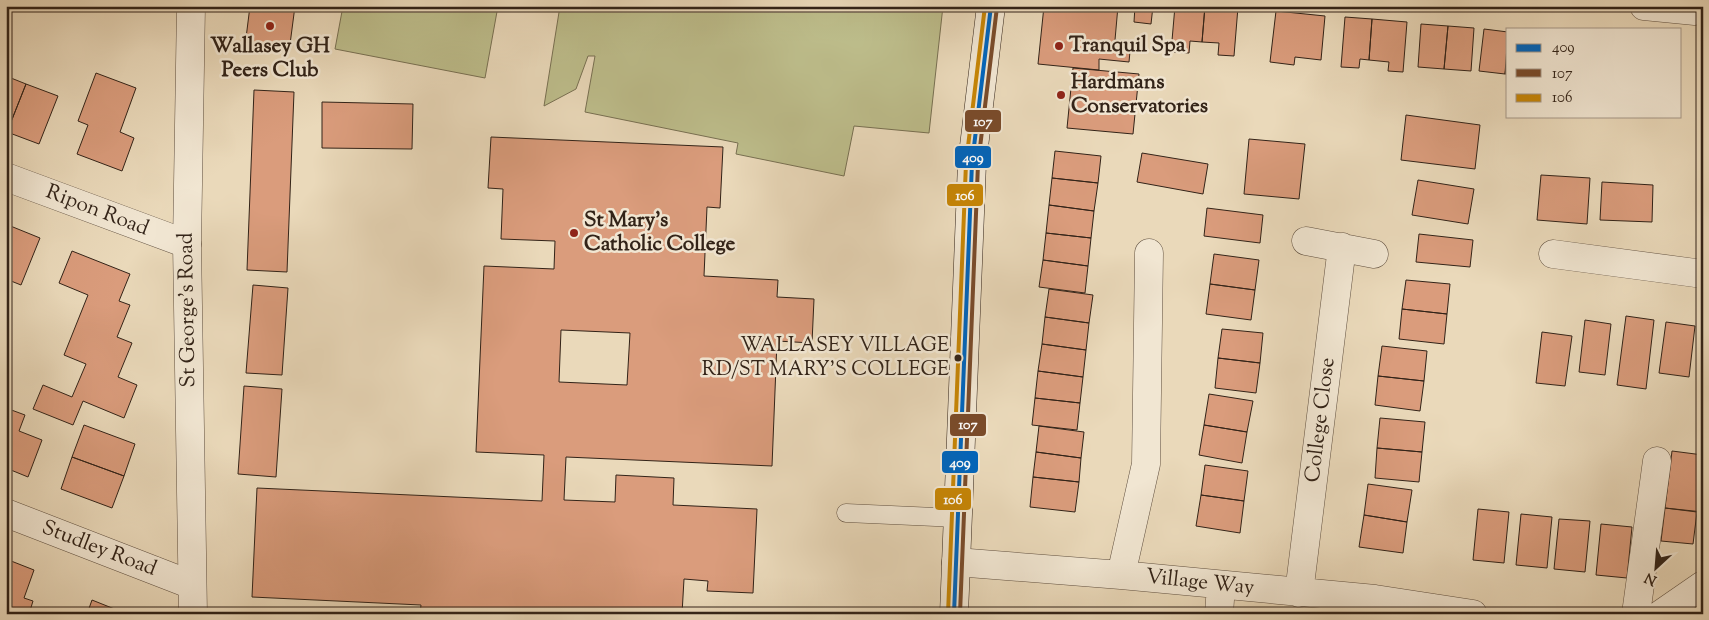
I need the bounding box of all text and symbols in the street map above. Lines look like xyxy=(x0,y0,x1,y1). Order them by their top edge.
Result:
marker: Wallasey GH Peers Club xyxy=(264,20,276,32)
legend xyxy=(1506,28,1682,118)
place label: Tranquil Spa xyxy=(1069,31,1186,61)
place label: Wallasey GH Peers Club xyxy=(210,32,330,86)
text: 409 xyxy=(1552,38,1575,59)
marker: Tranquil Spa xyxy=(1053,40,1065,52)
text: 107 xyxy=(1552,64,1573,85)
place label: Hardmans Conservatories xyxy=(1071,68,1208,122)
text: 106 xyxy=(1552,88,1572,109)
marker: Hardmans Conservatories xyxy=(1055,89,1067,101)
line badge: 107 xyxy=(964,109,1002,133)
text: 107 xyxy=(973,113,994,133)
line badge: 409 xyxy=(954,145,992,169)
text: 409 xyxy=(961,149,984,169)
street label: Ripon Road xyxy=(41,178,153,244)
line badge: 106 xyxy=(946,183,984,207)
text: 106 xyxy=(956,187,975,207)
place label: St Mary's Catholic College xyxy=(584,206,736,260)
marker: St Mary's Catholic College xyxy=(568,227,580,239)
street label: St George's Road xyxy=(172,232,204,388)
place label: WALLASEY VILLAGE RD/ST MARY'S COLLEGE xyxy=(702,332,949,385)
marker: WALLASEY VILLAGE RD/ST MARY'S COLLEGE xyxy=(953,353,963,363)
street label: College Close xyxy=(1298,356,1344,484)
line badge: 107 xyxy=(949,413,987,437)
text: 107 xyxy=(958,416,979,436)
line badge: 409 xyxy=(941,450,979,474)
text: 409 xyxy=(948,454,971,474)
line badge: 106 xyxy=(934,487,972,511)
text: 106 xyxy=(944,491,963,511)
street label: Studley Road xyxy=(37,513,161,585)
north arrow xyxy=(1632,542,1682,592)
street label: Village Way xyxy=(1144,562,1256,604)
text: N xyxy=(1642,566,1661,589)

